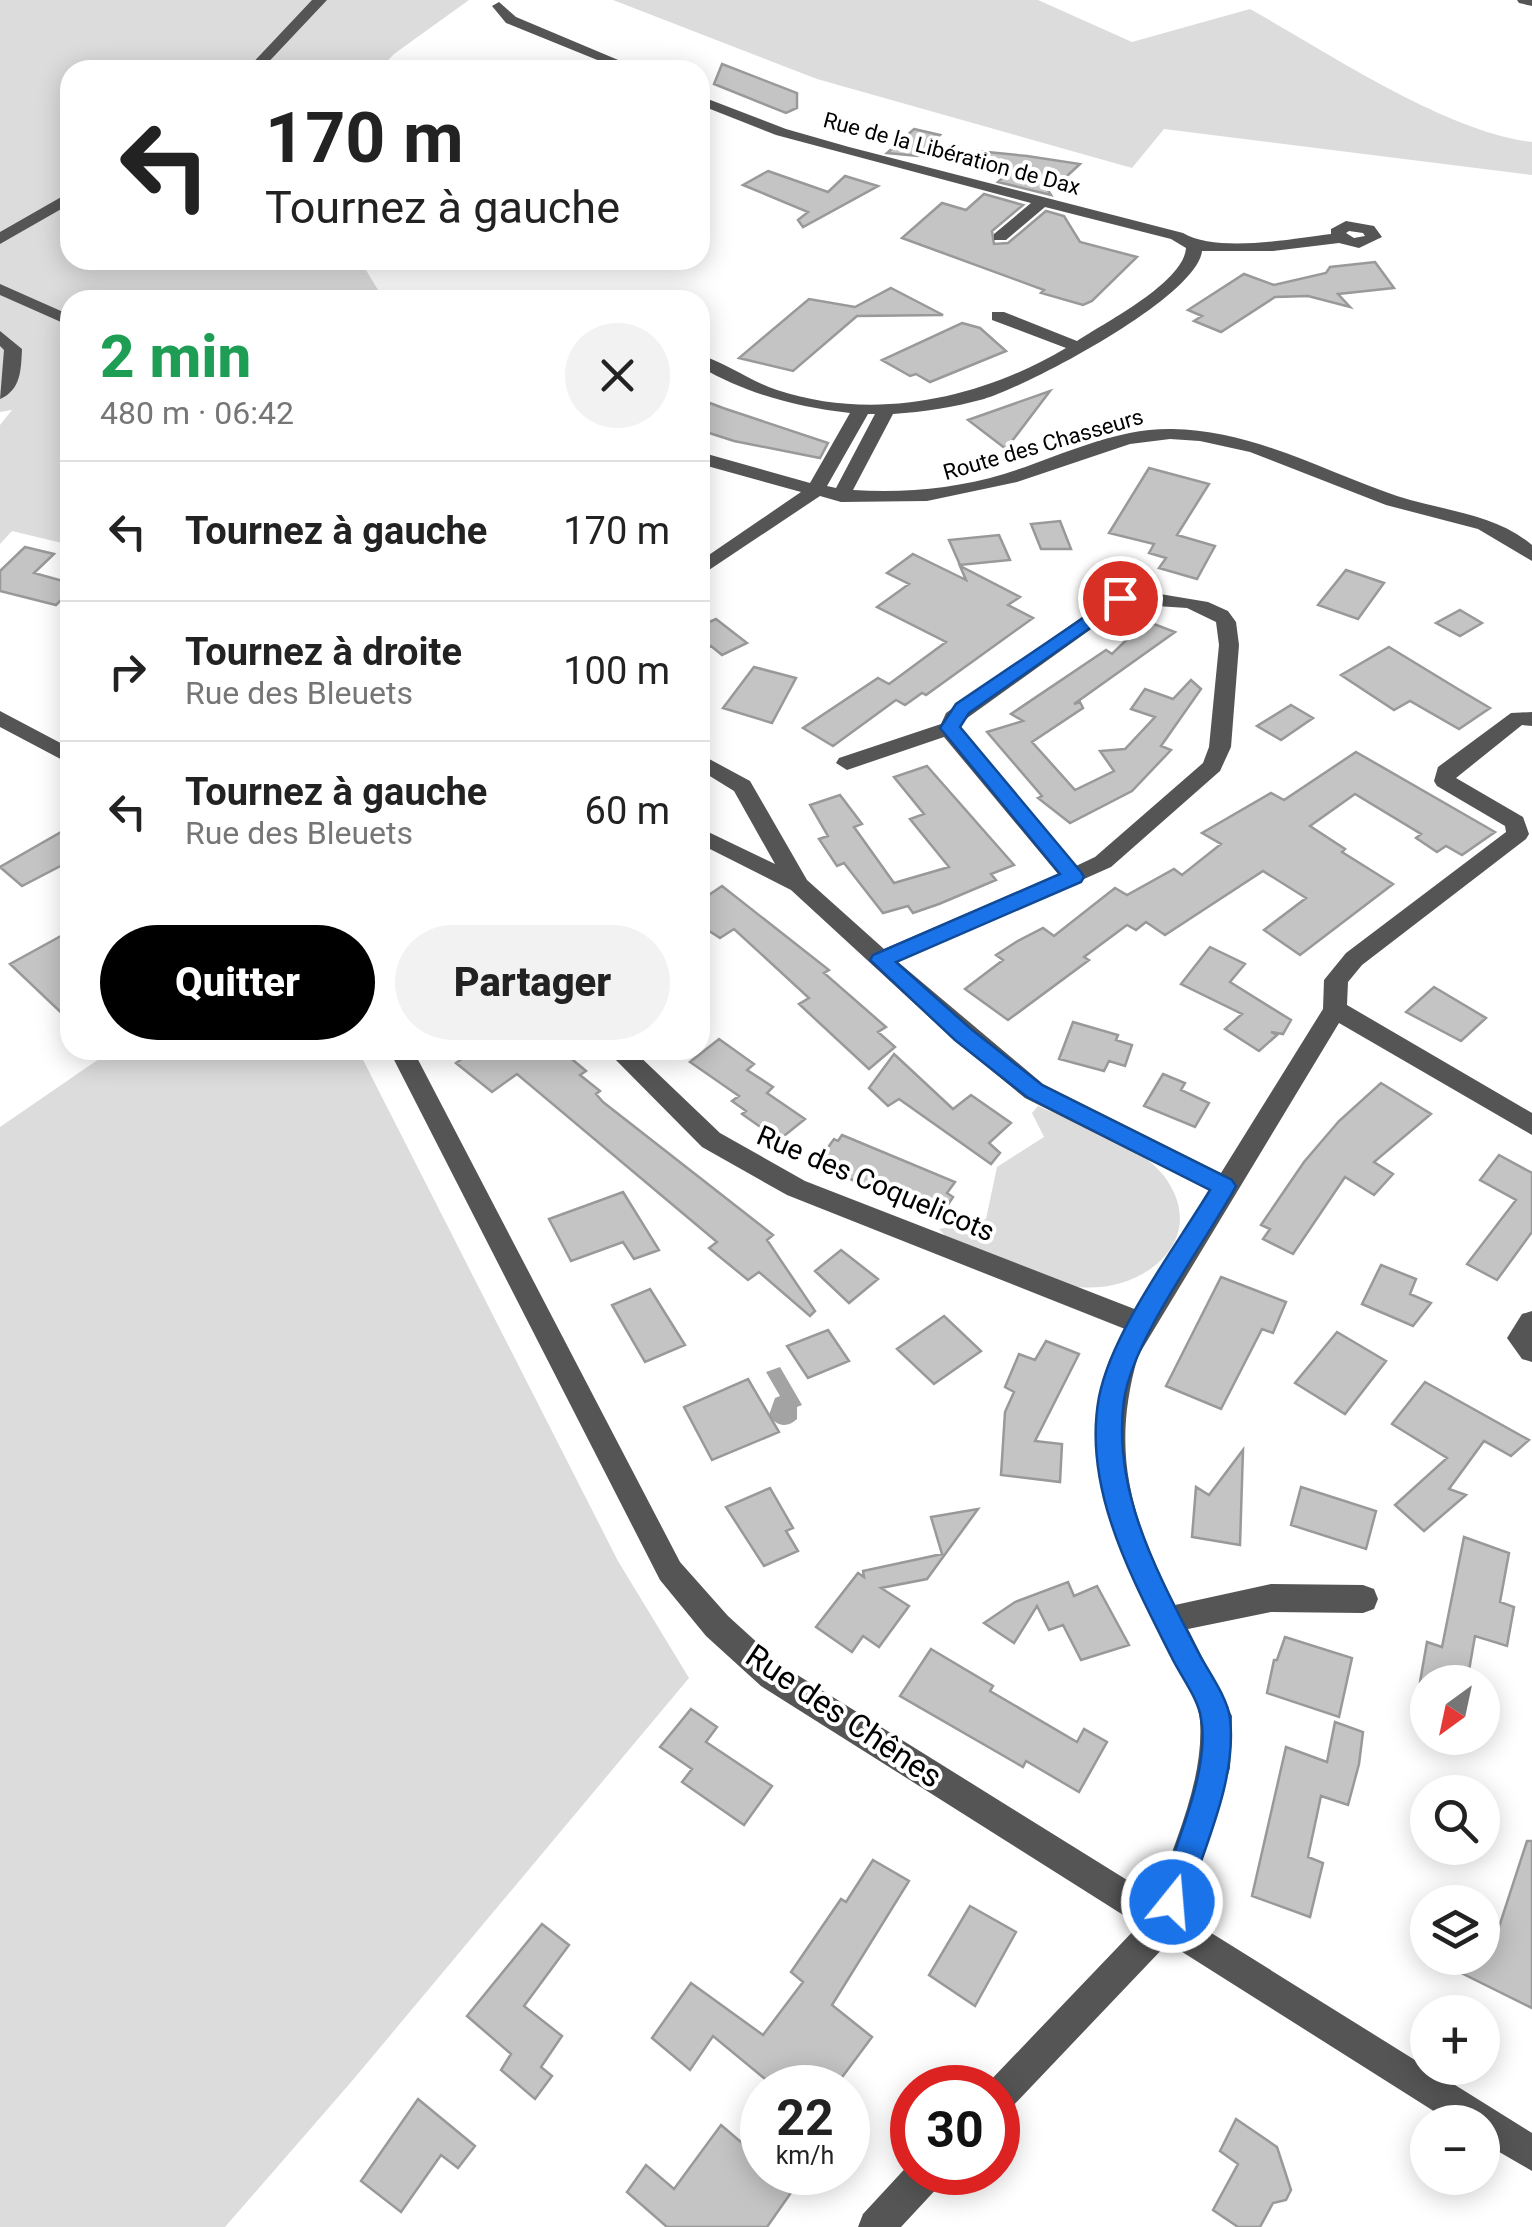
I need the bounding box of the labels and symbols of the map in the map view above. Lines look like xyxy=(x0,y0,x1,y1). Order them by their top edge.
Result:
street label: Rue de la Libération de Dax xyxy=(821,107,1083,200)
street label: Route des Chasseurs xyxy=(940,404,1146,485)
pin xyxy=(1078,556,1163,641)
street label: Rue des Coquelicots xyxy=(752,1118,1000,1248)
street label: Rue des Chênes xyxy=(739,1636,949,1796)
north arrow xyxy=(1410,1665,1500,1755)
position arrow xyxy=(1120,1850,1224,1954)
speed limit sign: 30 xyxy=(890,2065,1020,2195)

